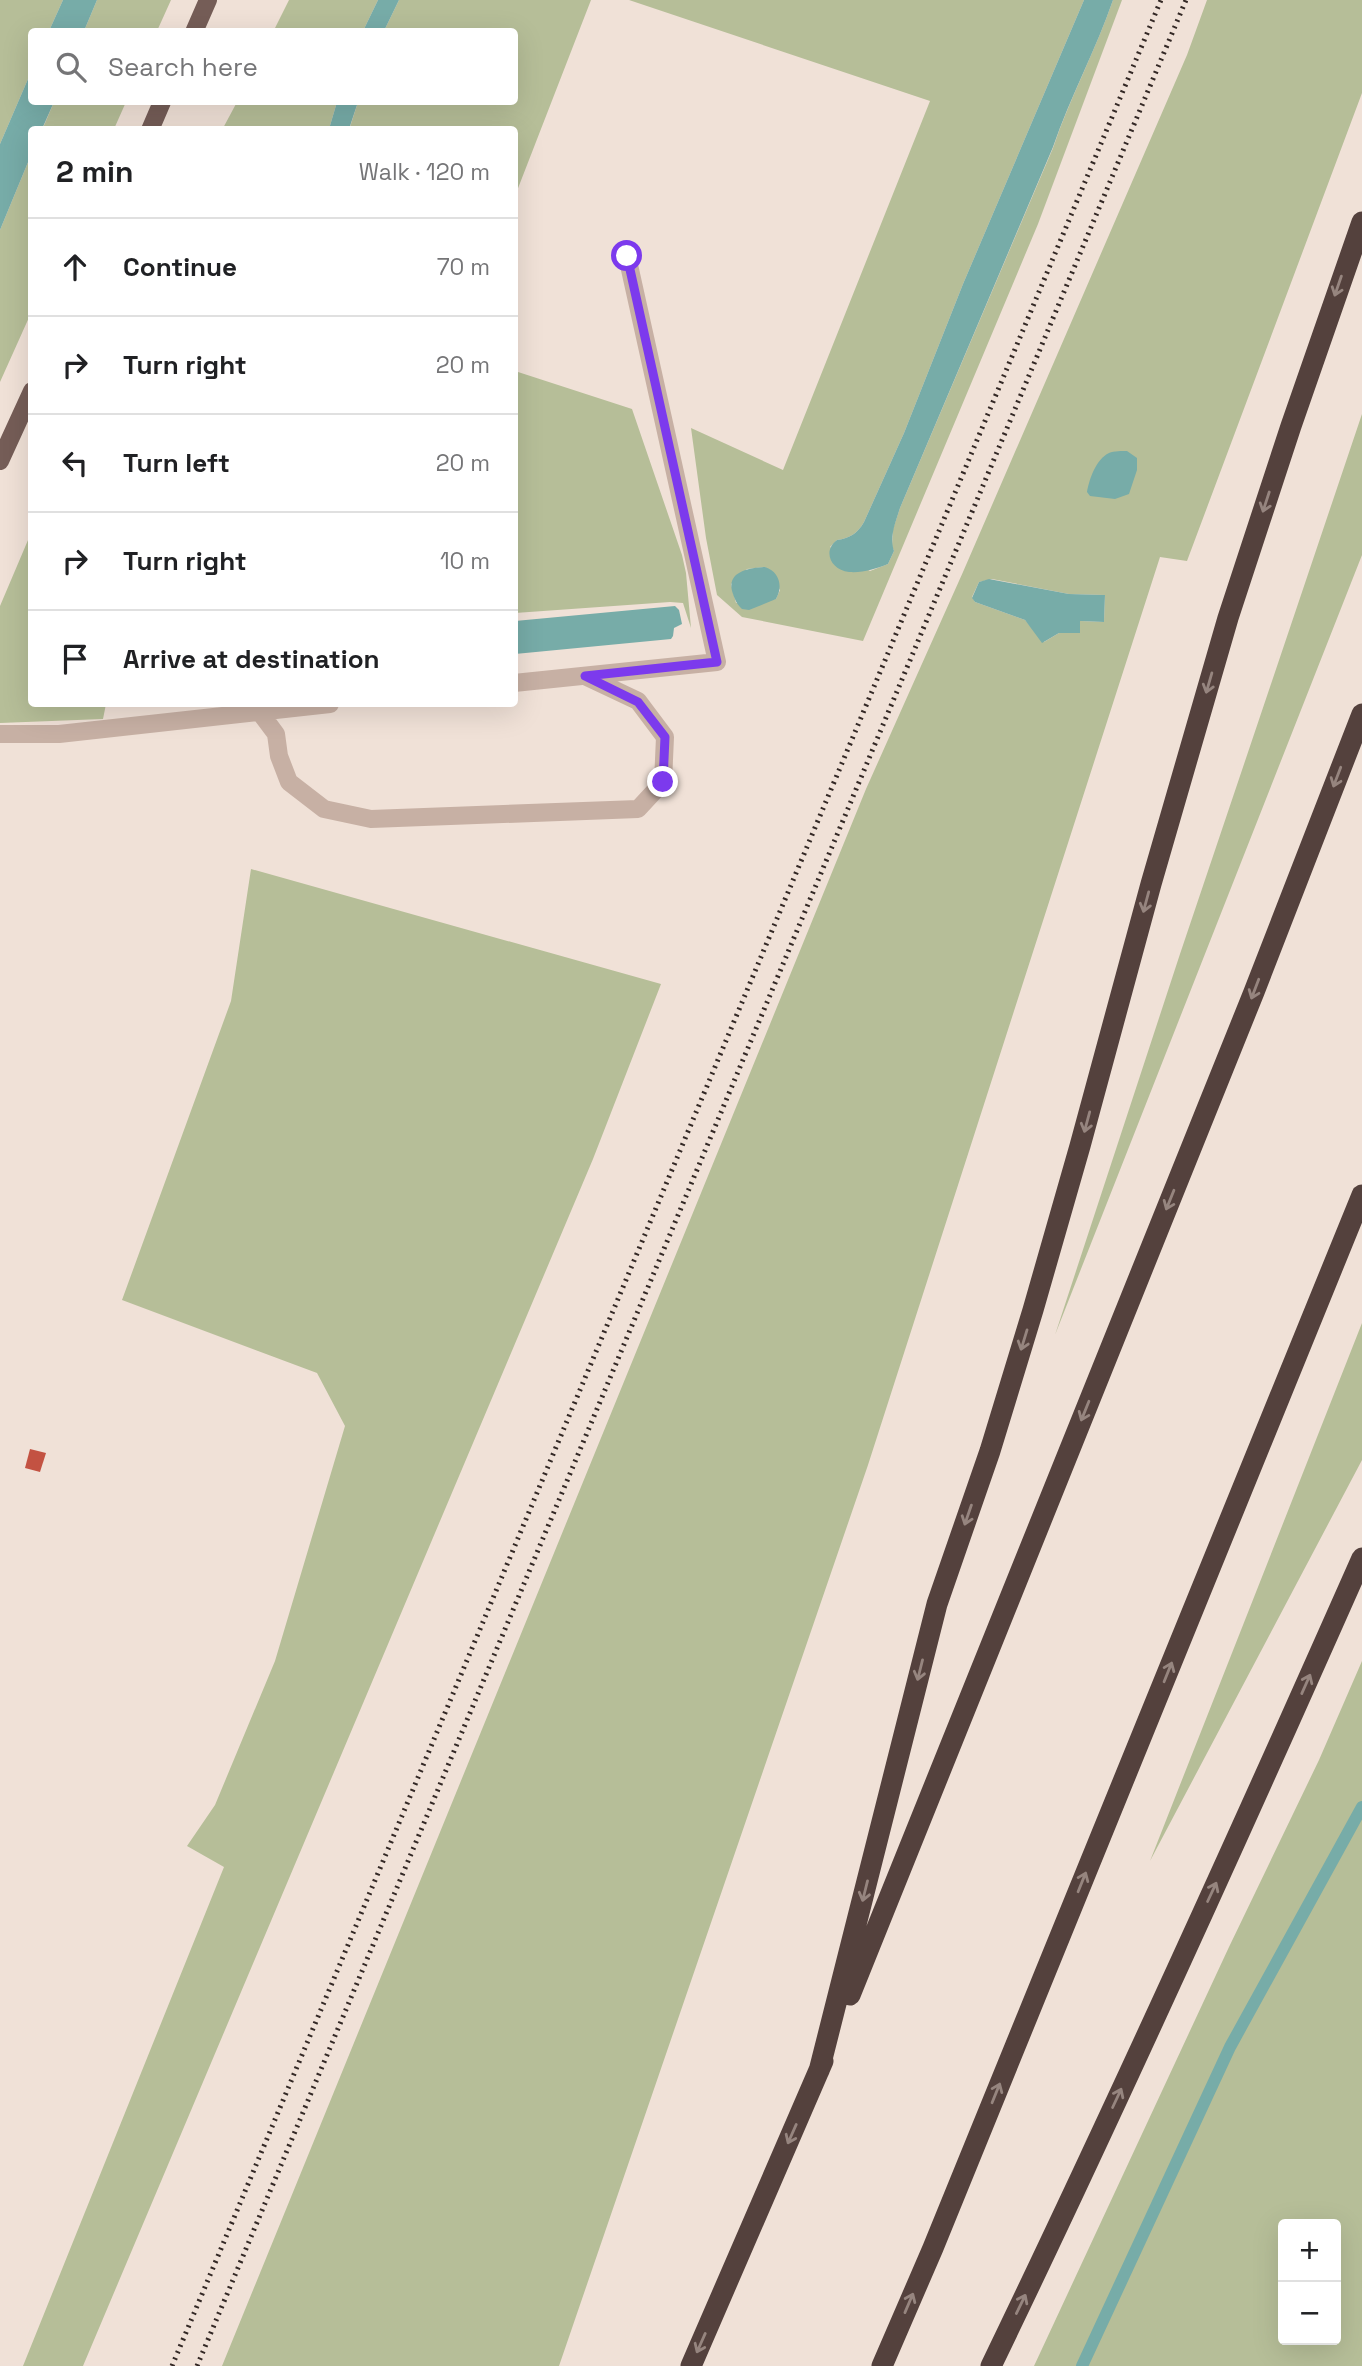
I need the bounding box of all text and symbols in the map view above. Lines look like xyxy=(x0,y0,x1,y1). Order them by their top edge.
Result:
search box xyxy=(28,28,518,105)
icon: search xyxy=(52,48,90,86)
text: Search here xyxy=(108,50,258,84)
text: 2 min xyxy=(56,152,134,191)
text: Walk · 120 m xyxy=(359,157,490,187)
route start xyxy=(611,240,642,271)
icon: ahead xyxy=(56,248,94,286)
text: Continue xyxy=(123,250,237,284)
text: 70 m xyxy=(437,252,490,282)
one-way arrow xyxy=(1331,275,1344,297)
icon: right xyxy=(56,346,94,384)
text: Turn right xyxy=(123,348,247,382)
text: 20 m xyxy=(436,350,490,380)
icon: left xyxy=(56,444,94,482)
text: Turn left xyxy=(123,446,230,480)
text: 20 m xyxy=(436,448,490,478)
one-way arrow xyxy=(1259,491,1272,513)
icon: right xyxy=(56,542,94,580)
text: Turn right xyxy=(123,544,247,578)
text: 10 m xyxy=(440,546,490,576)
icon: arrive xyxy=(56,640,94,678)
text: Arrive at destination xyxy=(123,642,380,676)
one-way arrow xyxy=(1202,672,1215,694)
route end xyxy=(647,766,678,797)
one-way arrow xyxy=(1330,766,1343,788)
one-way arrow xyxy=(1139,890,1152,913)
one-way arrow xyxy=(1248,978,1261,1000)
one-way arrow xyxy=(1079,1110,1092,1132)
one-way arrow xyxy=(1163,1189,1176,1211)
one-way arrow xyxy=(1016,1329,1029,1351)
one-way arrow xyxy=(1078,1400,1091,1422)
one-way arrow xyxy=(961,1504,973,1526)
one-way arrow xyxy=(913,1658,926,1681)
one-way arrow xyxy=(1162,1661,1175,1683)
one-way arrow xyxy=(1300,1674,1313,1696)
one-way arrow xyxy=(1076,1872,1089,1894)
one-way arrow xyxy=(858,1879,871,1901)
one-way arrow xyxy=(1206,1881,1219,1903)
one-way arrow xyxy=(991,2083,1004,2104)
one-way arrow xyxy=(1111,2088,1124,2109)
one-way arrow xyxy=(785,2123,798,2144)
map controls xyxy=(1278,2219,1341,2345)
button: + xyxy=(1278,2219,1341,2282)
button: − xyxy=(1278,2282,1341,2345)
one-way arrow xyxy=(904,2293,917,2315)
one-way arrow xyxy=(1015,2294,1028,2316)
one-way arrow xyxy=(694,2331,707,2353)

